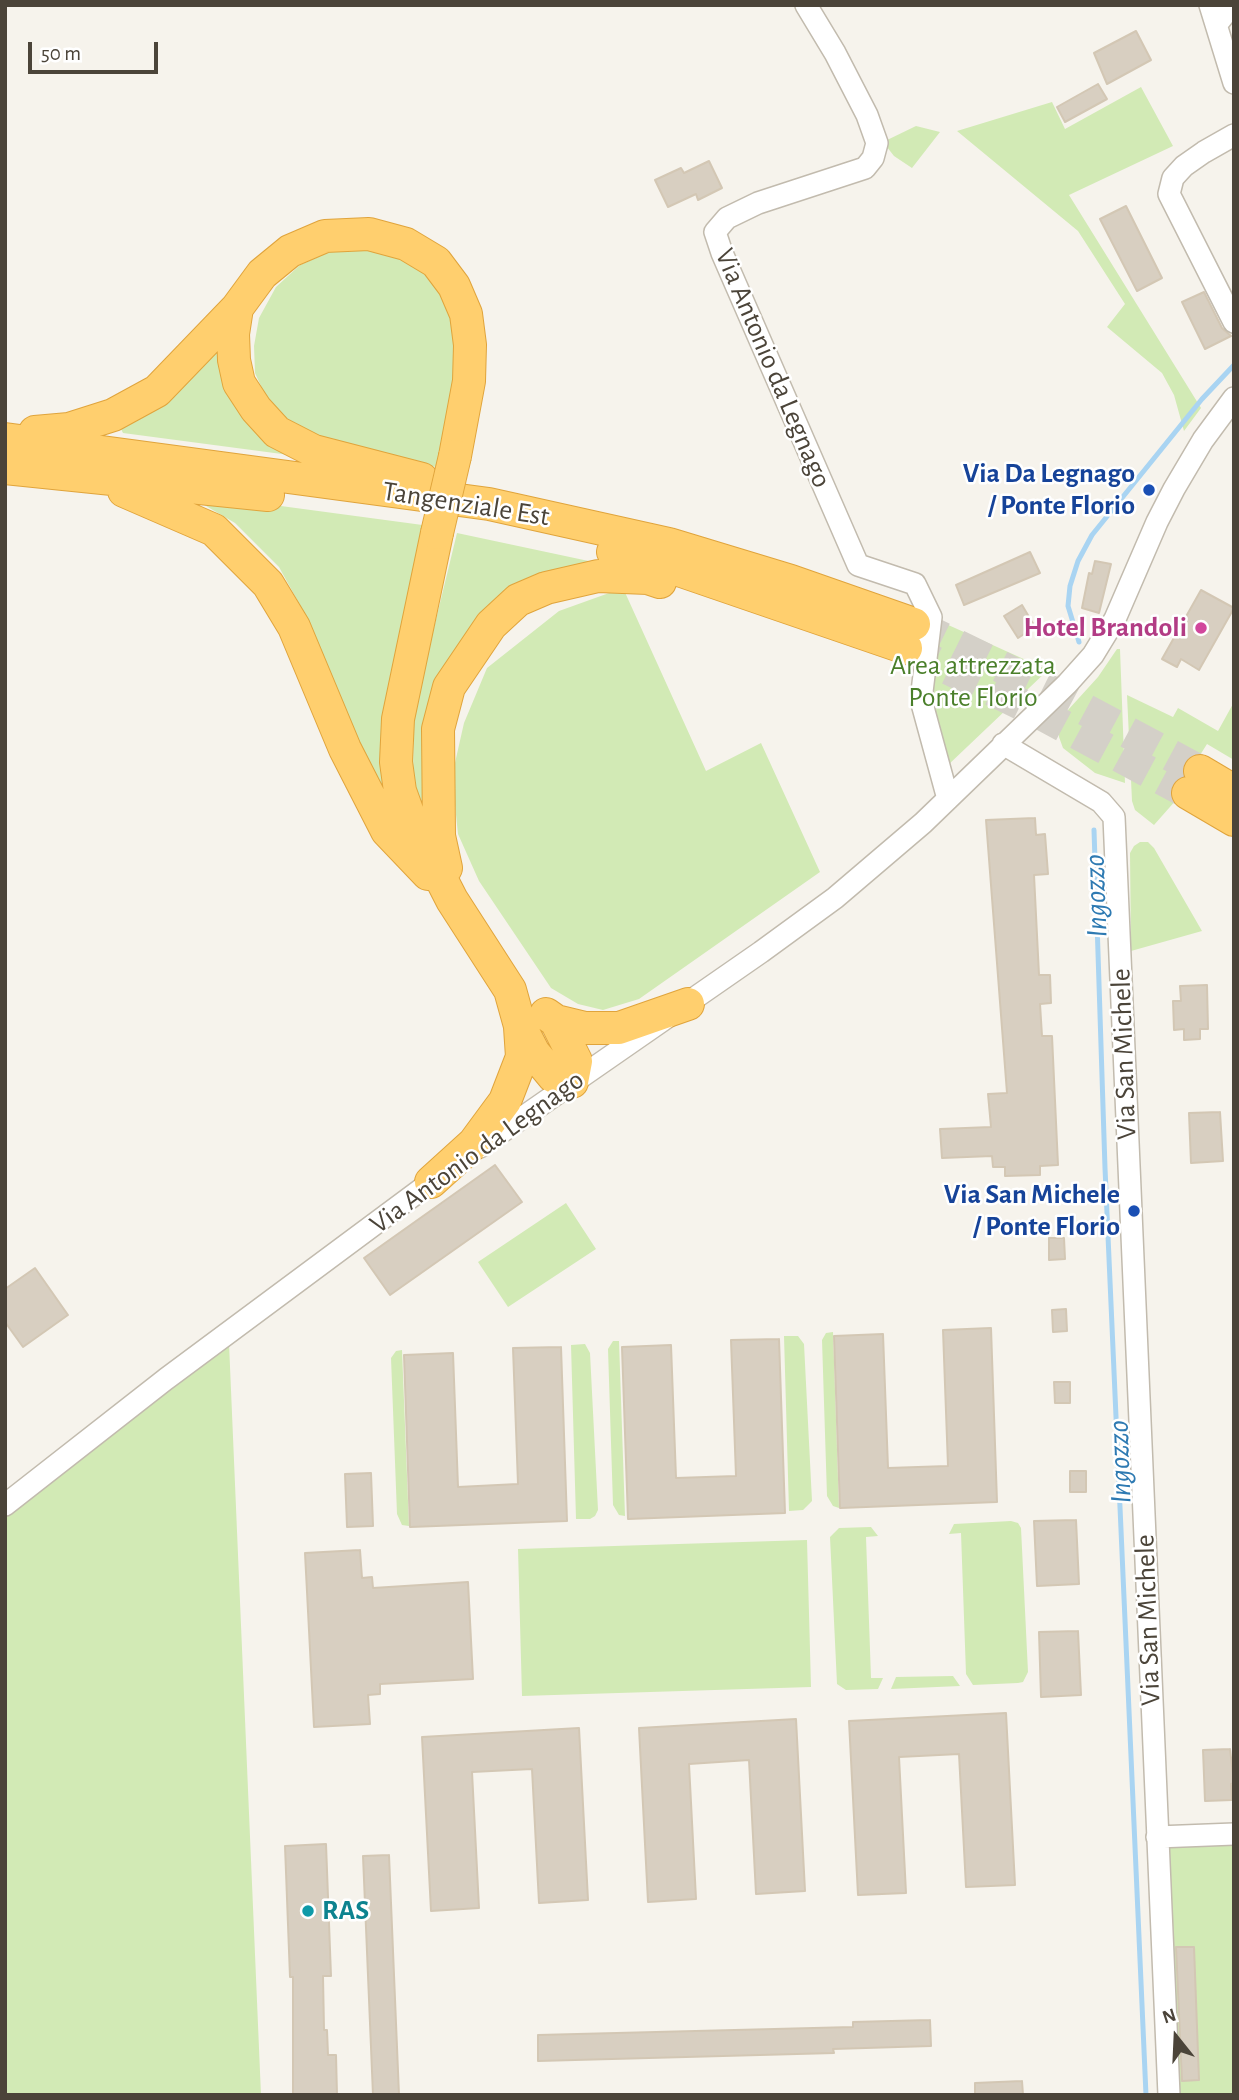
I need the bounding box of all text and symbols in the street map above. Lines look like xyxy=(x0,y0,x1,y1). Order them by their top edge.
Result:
scale bar xyxy=(32,28,161,72)
text: 50 m xyxy=(41,43,81,64)
street label: Via Antonio da Legnago xyxy=(707,243,839,493)
place label: Via Da Legnago / Ponte Florio xyxy=(963,457,1135,523)
street label: Tangenziale Est xyxy=(380,474,552,534)
marker: Via Da Legnago / Ponte Florio xyxy=(1141,482,1157,498)
place label: Hotel Brandoli xyxy=(1023,611,1187,645)
marker: Hotel Brandoli xyxy=(1193,620,1209,636)
park label: Area attrezzata Ponte Florio xyxy=(890,649,1056,715)
water label: Ingozzo xyxy=(1077,854,1115,938)
street label: Via San Michele xyxy=(1104,968,1144,1140)
street label: Via Antonio da Legnago xyxy=(363,1063,591,1241)
place label: Via San Michele / Ponte Florio xyxy=(944,1178,1120,1244)
marker: Via San Michele / Ponte Florio xyxy=(1126,1203,1142,1219)
water label: Ingozzo xyxy=(1101,1420,1139,1504)
street label: Via San Michele xyxy=(1128,1534,1168,1706)
place label: RAS xyxy=(322,1894,369,1928)
marker: RAS xyxy=(300,1903,316,1919)
north arrow xyxy=(1141,2002,1211,2072)
text: N xyxy=(1160,2005,1179,2028)

